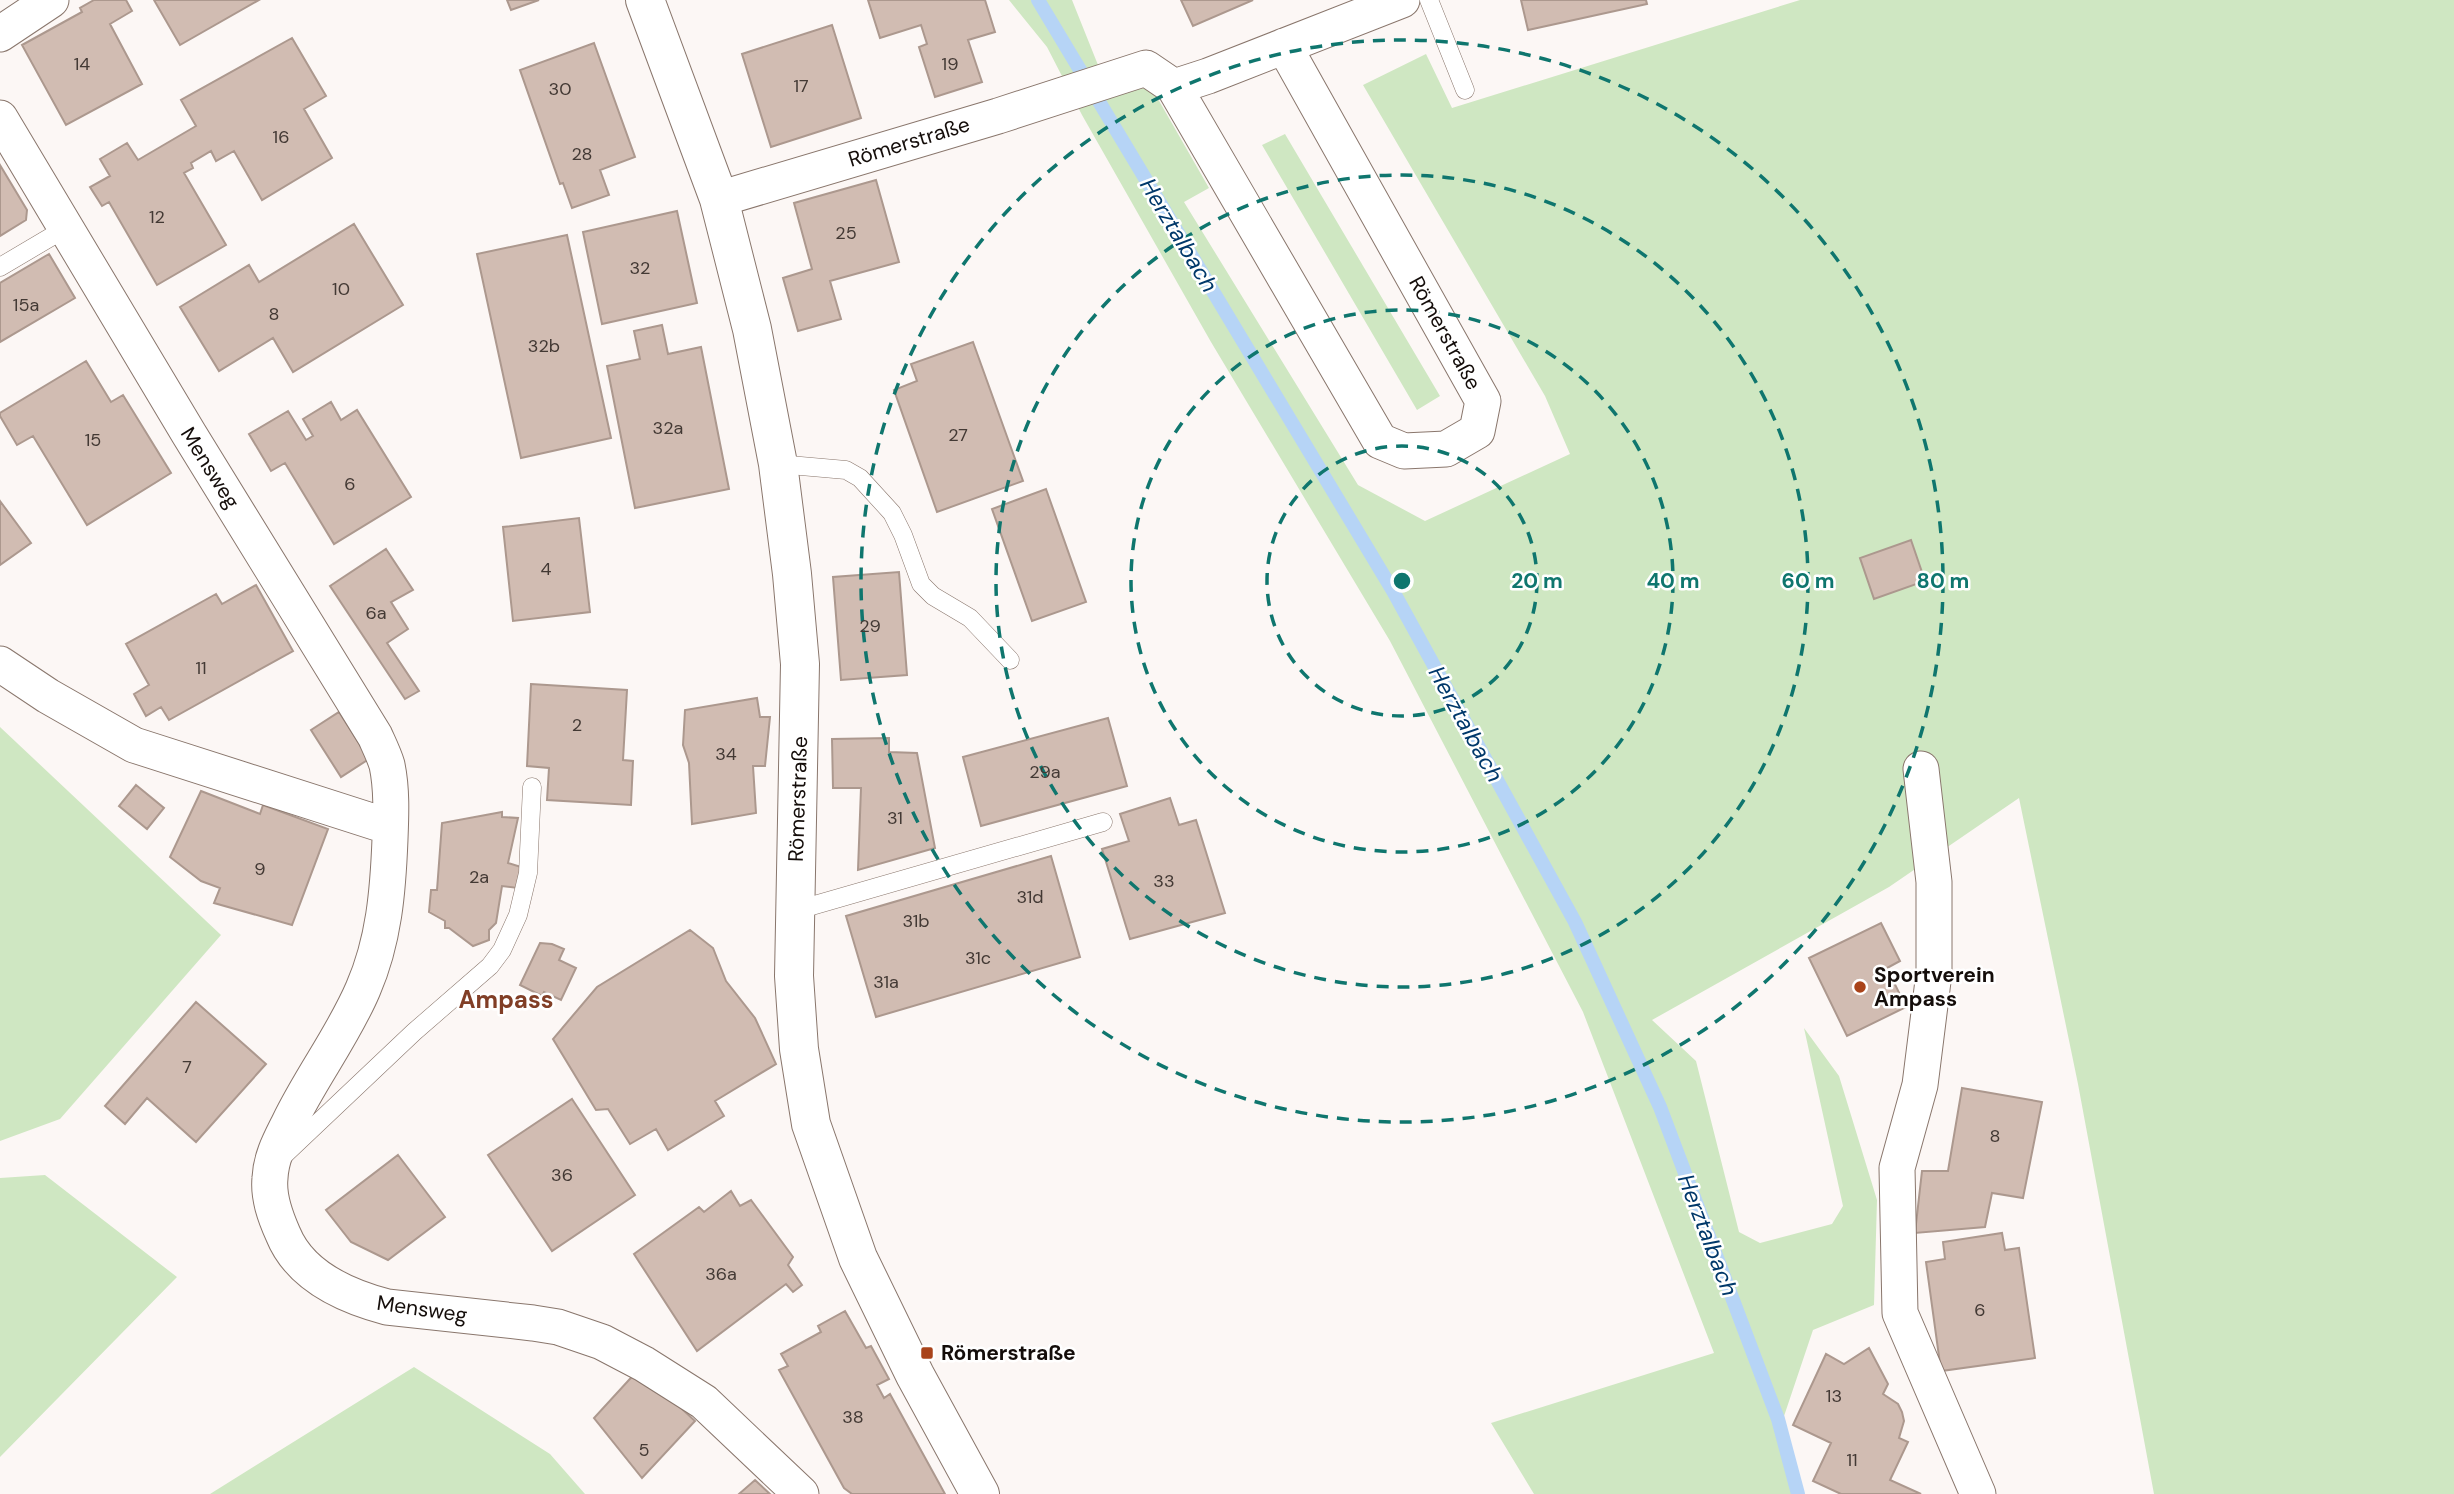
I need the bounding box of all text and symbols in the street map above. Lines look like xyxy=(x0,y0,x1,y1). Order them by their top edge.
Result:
house number: 14 xyxy=(74,52,90,76)
house number: 19 xyxy=(942,52,958,76)
house number: 17 xyxy=(793,74,809,98)
house number: 30 xyxy=(549,77,571,101)
street label: Römerstraße xyxy=(845,110,973,174)
house number: 16 xyxy=(273,125,289,149)
house number: 28 xyxy=(571,142,593,166)
water label: Herztalbach xyxy=(1133,172,1225,298)
house number: 12 xyxy=(149,205,165,229)
house number: 25 xyxy=(835,221,857,245)
house number: 32 xyxy=(629,256,651,280)
street label: Römerstraße xyxy=(1402,271,1488,395)
house number: 10 xyxy=(332,277,350,301)
house number: 15a xyxy=(13,293,39,317)
house number: 8 xyxy=(269,302,279,326)
house number: 32b xyxy=(528,334,560,358)
house number: 32a xyxy=(653,416,683,440)
street label: Mensweg xyxy=(174,422,246,514)
house number: 27 xyxy=(948,423,968,447)
house number: 15 xyxy=(85,428,101,452)
house number: 6 xyxy=(344,472,356,496)
house number: 4 xyxy=(541,557,552,581)
text: 20 m xyxy=(1511,567,1563,595)
text: 40 m xyxy=(1646,567,1700,595)
text: 60 m xyxy=(1782,567,1834,595)
text: 80 m xyxy=(1917,567,1969,595)
centre of rings xyxy=(1390,569,1414,593)
house number: 6a xyxy=(365,601,387,625)
house number: 29 xyxy=(859,614,881,638)
house number: 11 xyxy=(195,656,207,680)
water label: Herztalbach xyxy=(1422,661,1510,787)
house number: 2 xyxy=(572,713,582,737)
street label: Römerstraße xyxy=(782,736,814,862)
house number: 34 xyxy=(715,742,737,766)
house number: 29a xyxy=(1029,760,1061,784)
house number: 31 xyxy=(887,806,903,830)
house number: 9 xyxy=(254,857,266,881)
house number: 2a xyxy=(469,865,489,889)
house number: 33 xyxy=(1153,869,1175,893)
house number: 31d xyxy=(1016,885,1044,909)
house number: 31b xyxy=(902,909,930,933)
house number: 31c xyxy=(965,946,991,970)
place label: Sportverein Ampass xyxy=(1874,961,1995,1013)
house number: 31a xyxy=(873,970,899,994)
marker: Sportverein Ampass xyxy=(1852,979,1868,995)
district label: Ampass xyxy=(459,984,553,1015)
house number: 7 xyxy=(182,1055,192,1079)
house number: 8 xyxy=(1990,1124,2000,1148)
house number: 36 xyxy=(551,1163,573,1187)
water label: Herztalbach xyxy=(1671,1170,1745,1300)
house number: 36a xyxy=(705,1262,737,1286)
street label: Mensweg xyxy=(375,1289,469,1329)
house number: 6 xyxy=(1974,1298,1986,1322)
place label: Römerstraße xyxy=(941,1339,1076,1367)
marker: Römerstraße xyxy=(919,1345,935,1361)
house number: 13 xyxy=(1826,1384,1842,1408)
house number: 38 xyxy=(842,1405,864,1429)
house number: 5 xyxy=(639,1438,649,1462)
house number: 11 xyxy=(1846,1448,1858,1472)

